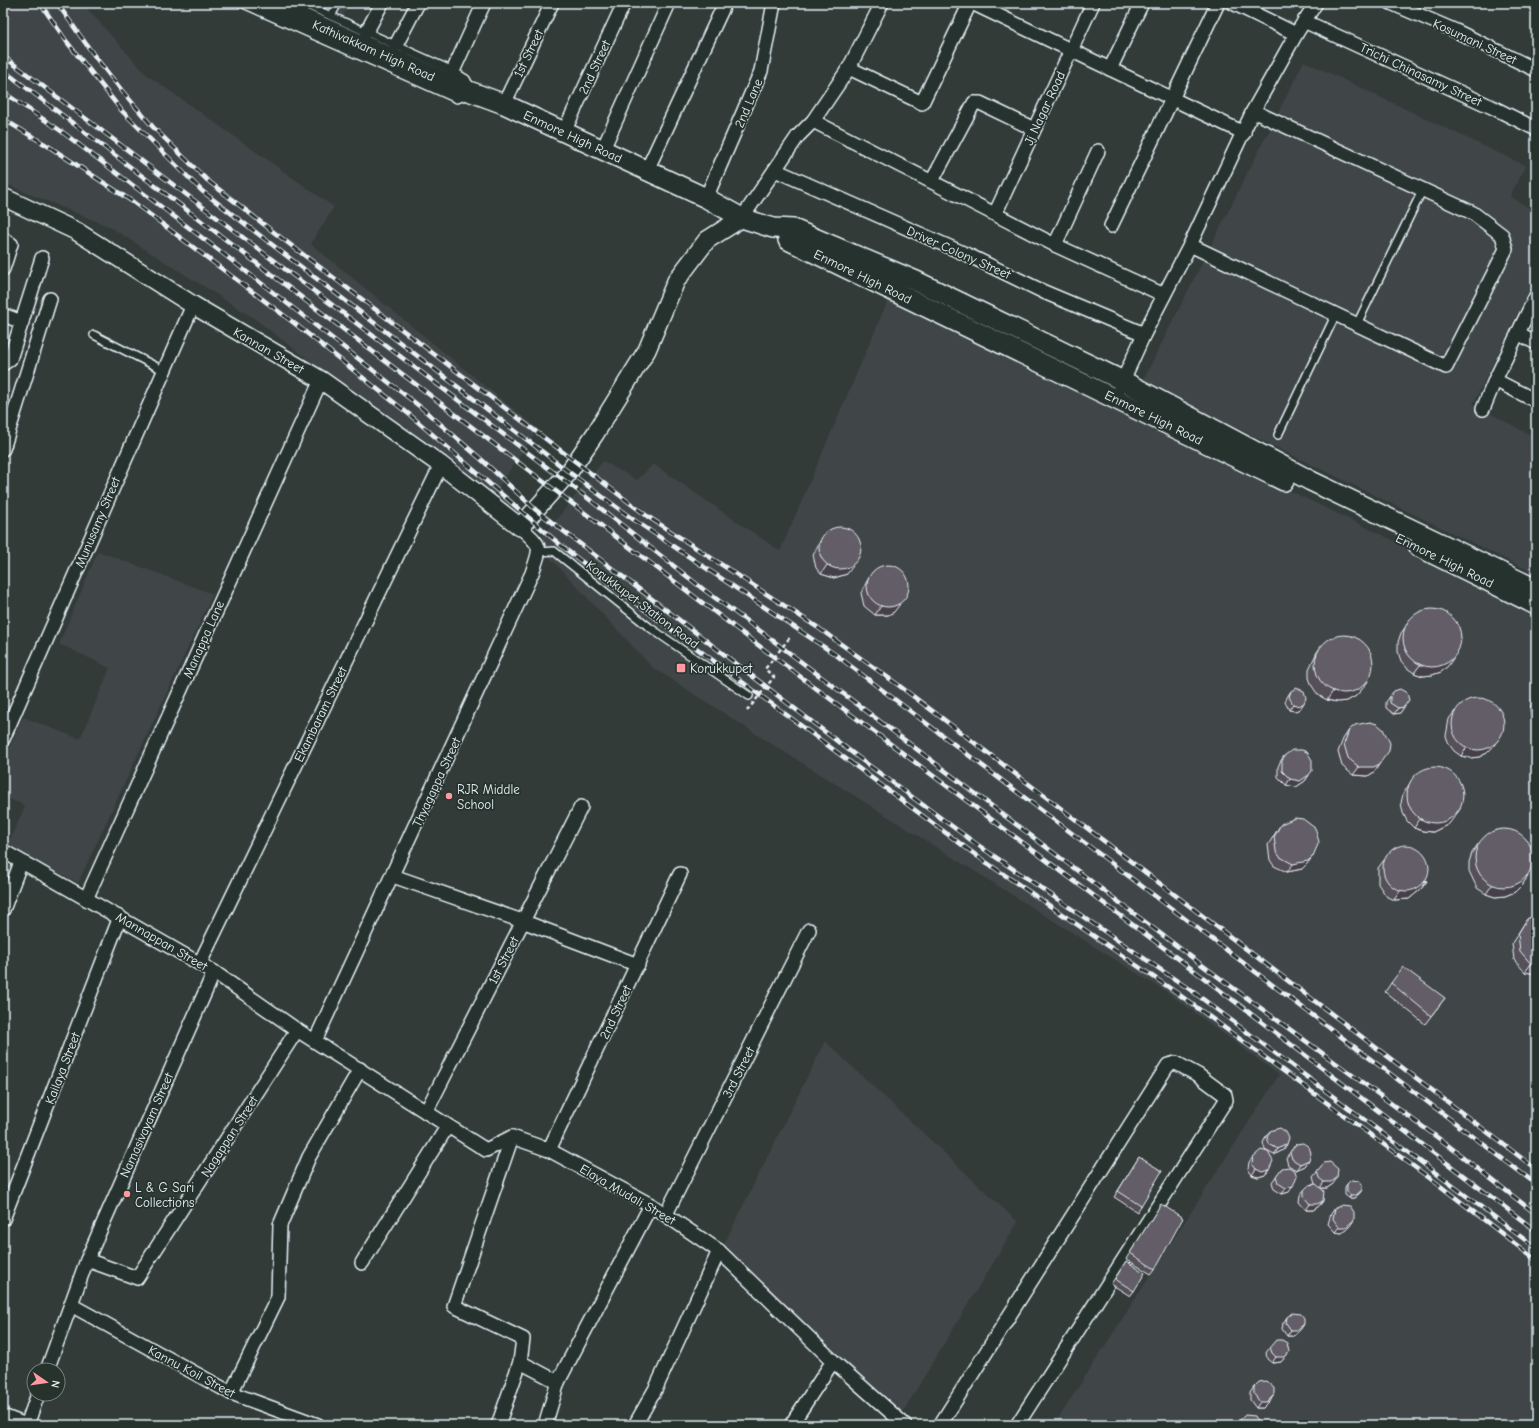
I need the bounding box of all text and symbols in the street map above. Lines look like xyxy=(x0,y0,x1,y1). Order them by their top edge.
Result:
street label: Kosumani Street xyxy=(1431,16,1520,68)
street label: Kathivakkam High Road xyxy=(310,17,437,84)
street label: 1st Street xyxy=(510,26,547,80)
street label: 2nd Street xyxy=(575,37,614,97)
street label: Trichi Chinasamy Street xyxy=(1357,40,1485,110)
street label: Jj Nagar Road xyxy=(1021,69,1068,148)
street label: 2nd Lane xyxy=(731,76,766,130)
street label: Enmore High Road xyxy=(521,107,624,166)
street label: Driver Colony Street xyxy=(905,223,1014,283)
street label: Enmore High Road xyxy=(811,246,914,307)
street label: Kannan Street xyxy=(231,324,308,377)
street label: Enmore High Road xyxy=(1102,387,1205,448)
street label: Munusamy Street xyxy=(72,473,124,570)
street label: Enmore High Road xyxy=(1393,530,1496,591)
street label: Korukkupet Station Road xyxy=(583,557,702,652)
street label: Manappa Lane xyxy=(180,598,227,680)
place label: Korukkupet xyxy=(690,661,754,676)
marker: Korukkupet xyxy=(675,662,687,674)
street label: Ekambaram Street xyxy=(291,663,351,764)
street label: Thyagappa Street xyxy=(409,734,464,829)
place label: RJR Middle School xyxy=(457,782,520,812)
marker: RJR Middle School xyxy=(444,791,454,801)
street label: Mannappan Street xyxy=(113,909,211,974)
street label: 1st Street xyxy=(485,933,522,986)
street label: 2nd Street xyxy=(596,982,635,1042)
street label: Kailaya Street xyxy=(42,1029,83,1106)
street label: 3rd Street xyxy=(719,1043,758,1100)
street label: Namasivayam Street xyxy=(117,1069,177,1180)
street label: Nagappan Street xyxy=(198,1092,262,1180)
street label: Elaya Mudali Street xyxy=(577,1161,679,1229)
place label: L & G Sari Collections xyxy=(135,1180,194,1210)
marker: L & G Sari Collections xyxy=(122,1189,132,1199)
street label: Kannu Koil Street xyxy=(146,1342,239,1401)
north arrow xyxy=(26,1362,66,1402)
text: N xyxy=(48,1379,62,1389)

